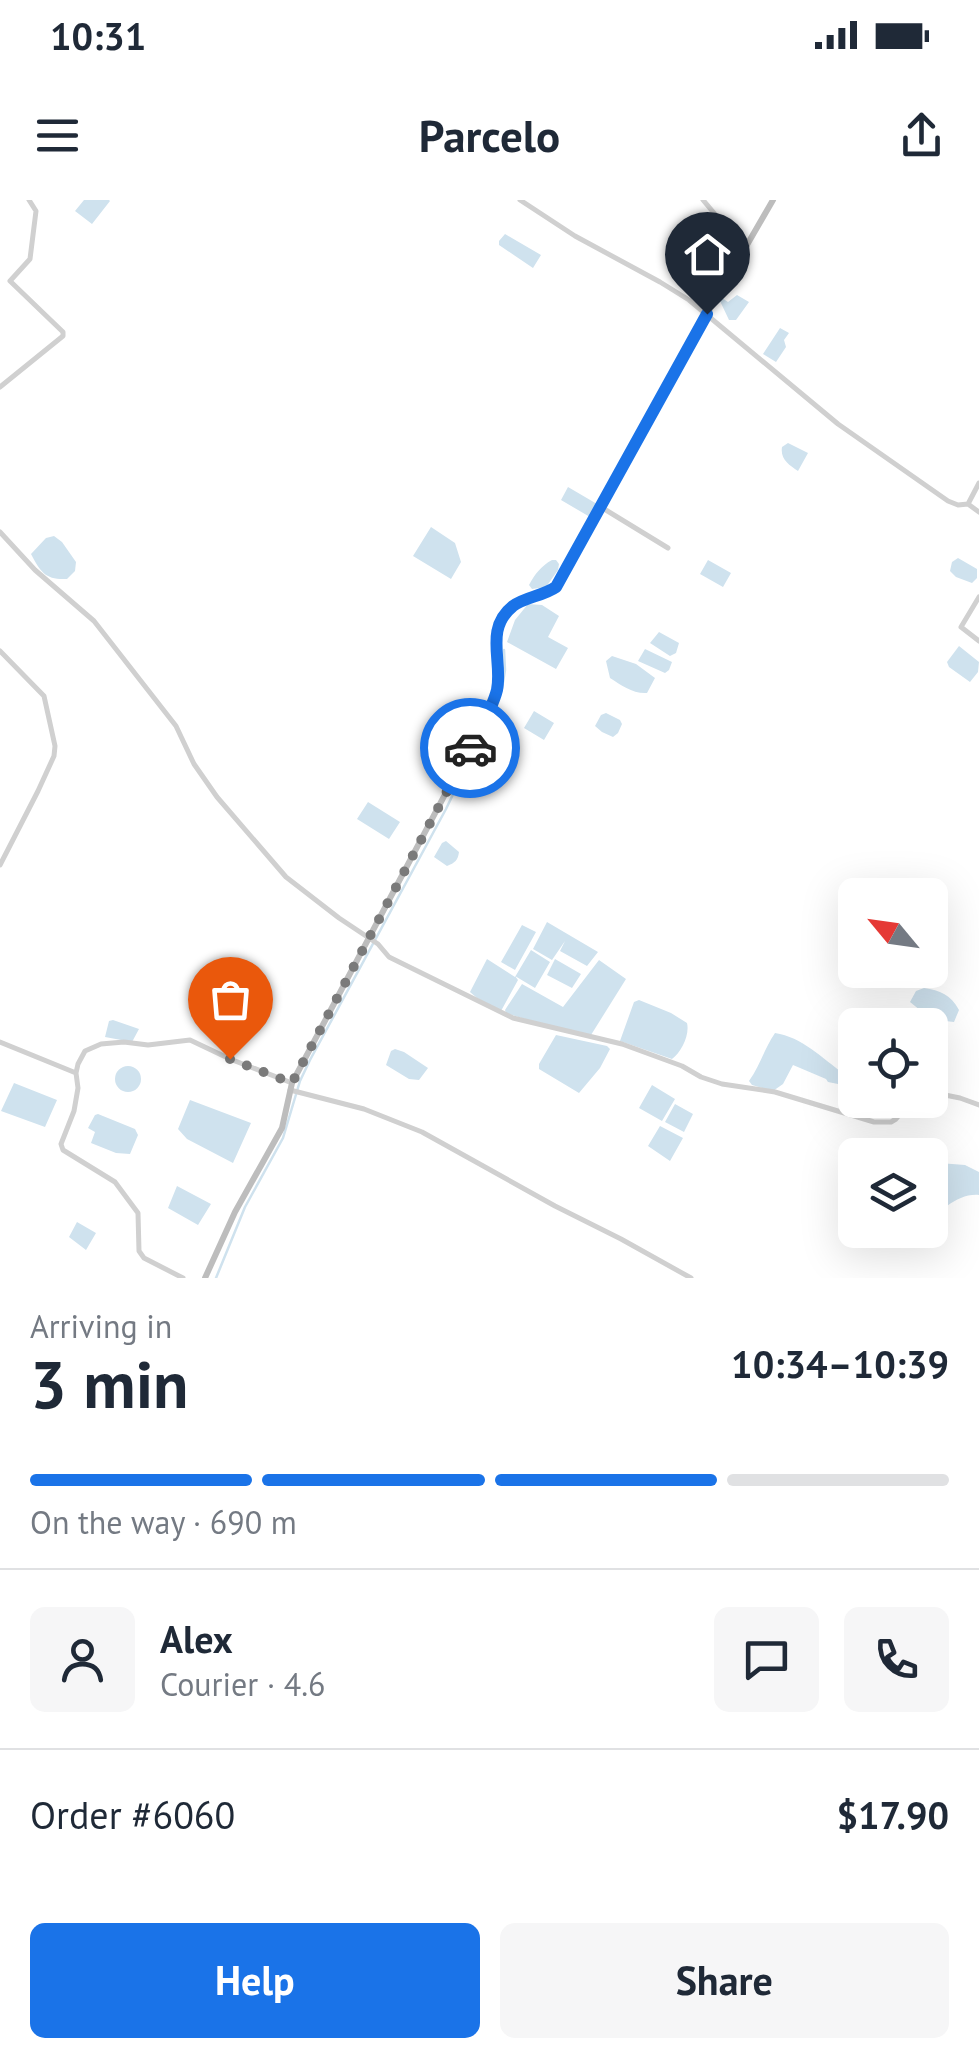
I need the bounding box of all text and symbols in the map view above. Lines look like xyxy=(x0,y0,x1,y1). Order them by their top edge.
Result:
text: 10:31 xyxy=(50,11,146,60)
text: Parcelo xyxy=(419,106,560,164)
icon: menu xyxy=(30,108,85,163)
icon: share xyxy=(894,108,949,163)
pin xyxy=(665,212,750,315)
icon: home xyxy=(680,227,735,282)
courier xyxy=(420,698,520,798)
icon: car xyxy=(443,721,498,776)
north arrow xyxy=(838,878,948,988)
map controls xyxy=(838,878,948,1248)
pin xyxy=(188,957,273,1060)
icon: bag xyxy=(203,972,258,1027)
button: locate xyxy=(838,1008,948,1118)
button: layers xyxy=(838,1138,948,1248)
text: Arriving in xyxy=(30,1305,172,1347)
text: 10:34–10:39 xyxy=(731,1339,949,1388)
text: 3 min xyxy=(30,1342,189,1426)
text: On the way · 690 m xyxy=(30,1501,297,1543)
button: person xyxy=(30,1607,135,1712)
button: chat xyxy=(714,1607,819,1712)
button: phone xyxy=(844,1607,949,1712)
text: Alex xyxy=(160,1614,233,1663)
text: Courier · 4.6 xyxy=(160,1663,326,1705)
text: Order #6060 xyxy=(30,1790,235,1839)
text: $17.90 xyxy=(836,1790,949,1839)
button: Help xyxy=(30,1923,480,2038)
button: Share xyxy=(500,1923,949,2038)

